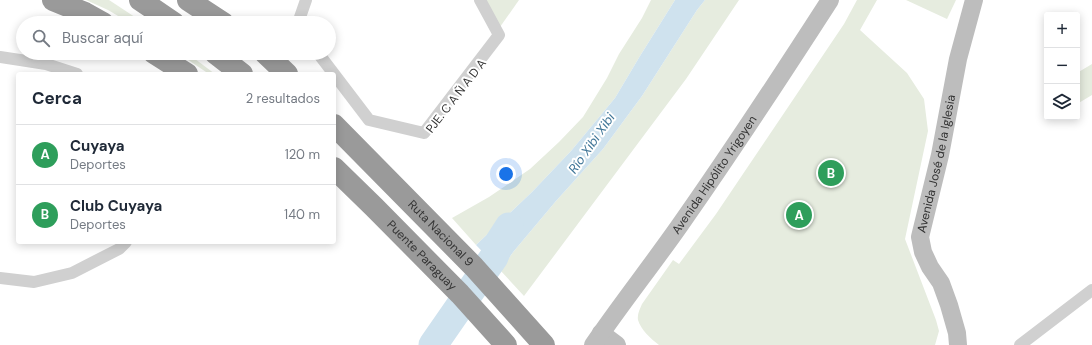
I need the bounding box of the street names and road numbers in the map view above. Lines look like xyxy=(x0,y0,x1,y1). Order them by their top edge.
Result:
street label: PJE. C A Ñ A D A xyxy=(422,56,490,136)
street label: Avenida José de la Iglesia xyxy=(913,93,959,234)
street label: Avenida Hipólito Yrigoyen xyxy=(668,112,760,237)
street label: Ruta Nacional 9 xyxy=(404,197,477,270)
street label: Puente Paraguay xyxy=(384,217,460,294)

